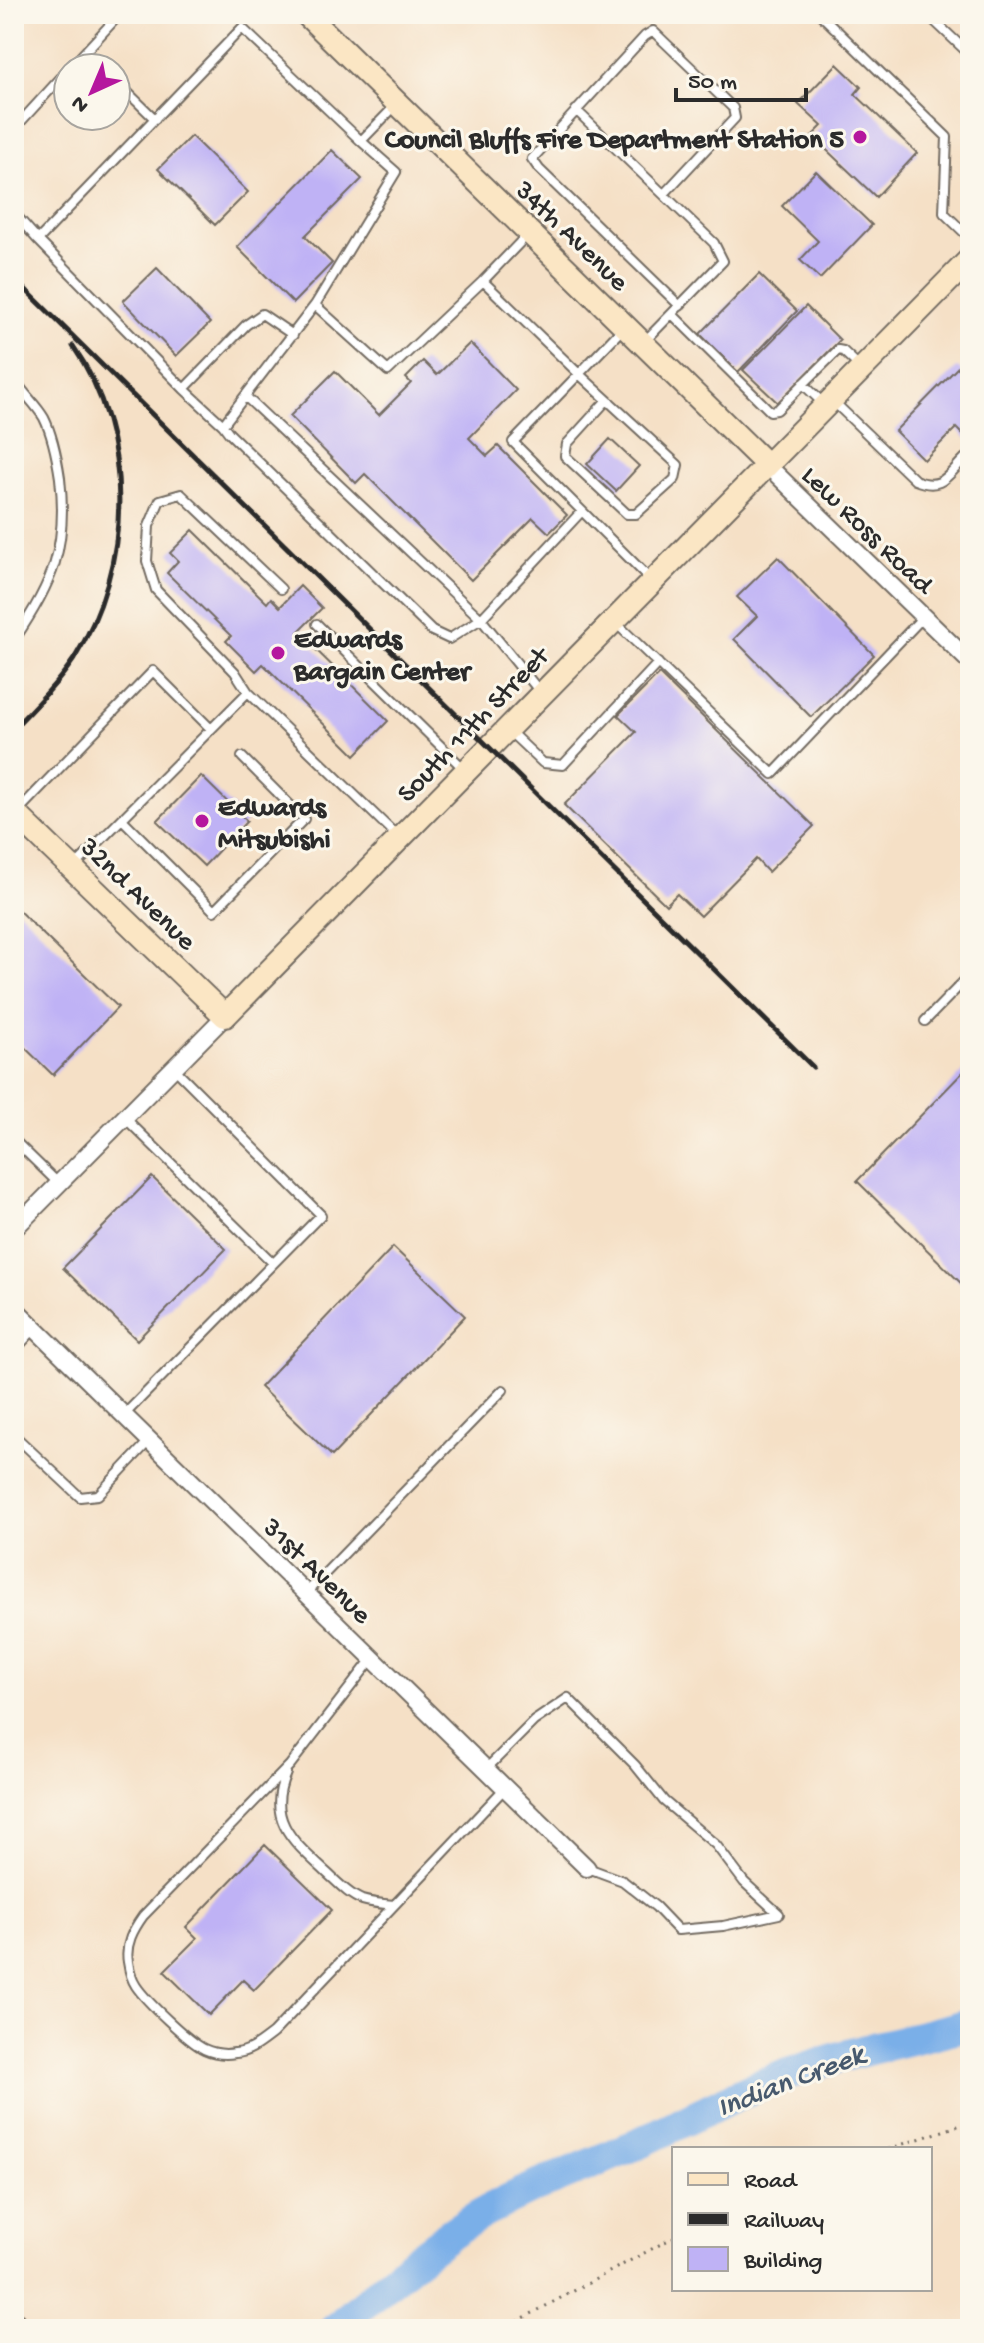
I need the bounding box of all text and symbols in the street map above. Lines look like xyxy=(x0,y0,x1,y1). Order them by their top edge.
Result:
north arrow xyxy=(52,52,132,132)
scale bar xyxy=(676,52,806,102)
text: 50 m xyxy=(688,69,737,98)
text: N xyxy=(67,89,95,118)
place label: Council Bluffs Fire Department Station 5 xyxy=(385,125,844,158)
marker: Council Bluffs Fire Department Station 5 xyxy=(851,128,869,146)
street label: 34th Avenue xyxy=(507,174,635,300)
street label: Lew Ross Road xyxy=(793,460,941,604)
place label: Edwards Bargain Center xyxy=(293,625,473,690)
street label: South 11th Street xyxy=(391,639,559,811)
marker: Edwards Bargain Center xyxy=(269,644,287,662)
place label: Edwards Mitsubishi xyxy=(218,793,331,858)
marker: Edwards Mitsubishi xyxy=(193,812,211,830)
street label: 32nd Avenue xyxy=(71,831,202,959)
street label: 31st Avenue xyxy=(254,1512,378,1633)
water label: Indian Creek xyxy=(713,2038,873,2127)
legend xyxy=(672,2147,932,2291)
text: Road xyxy=(744,2168,798,2197)
text: Railway xyxy=(744,2208,824,2237)
text: Building xyxy=(743,2248,822,2277)

